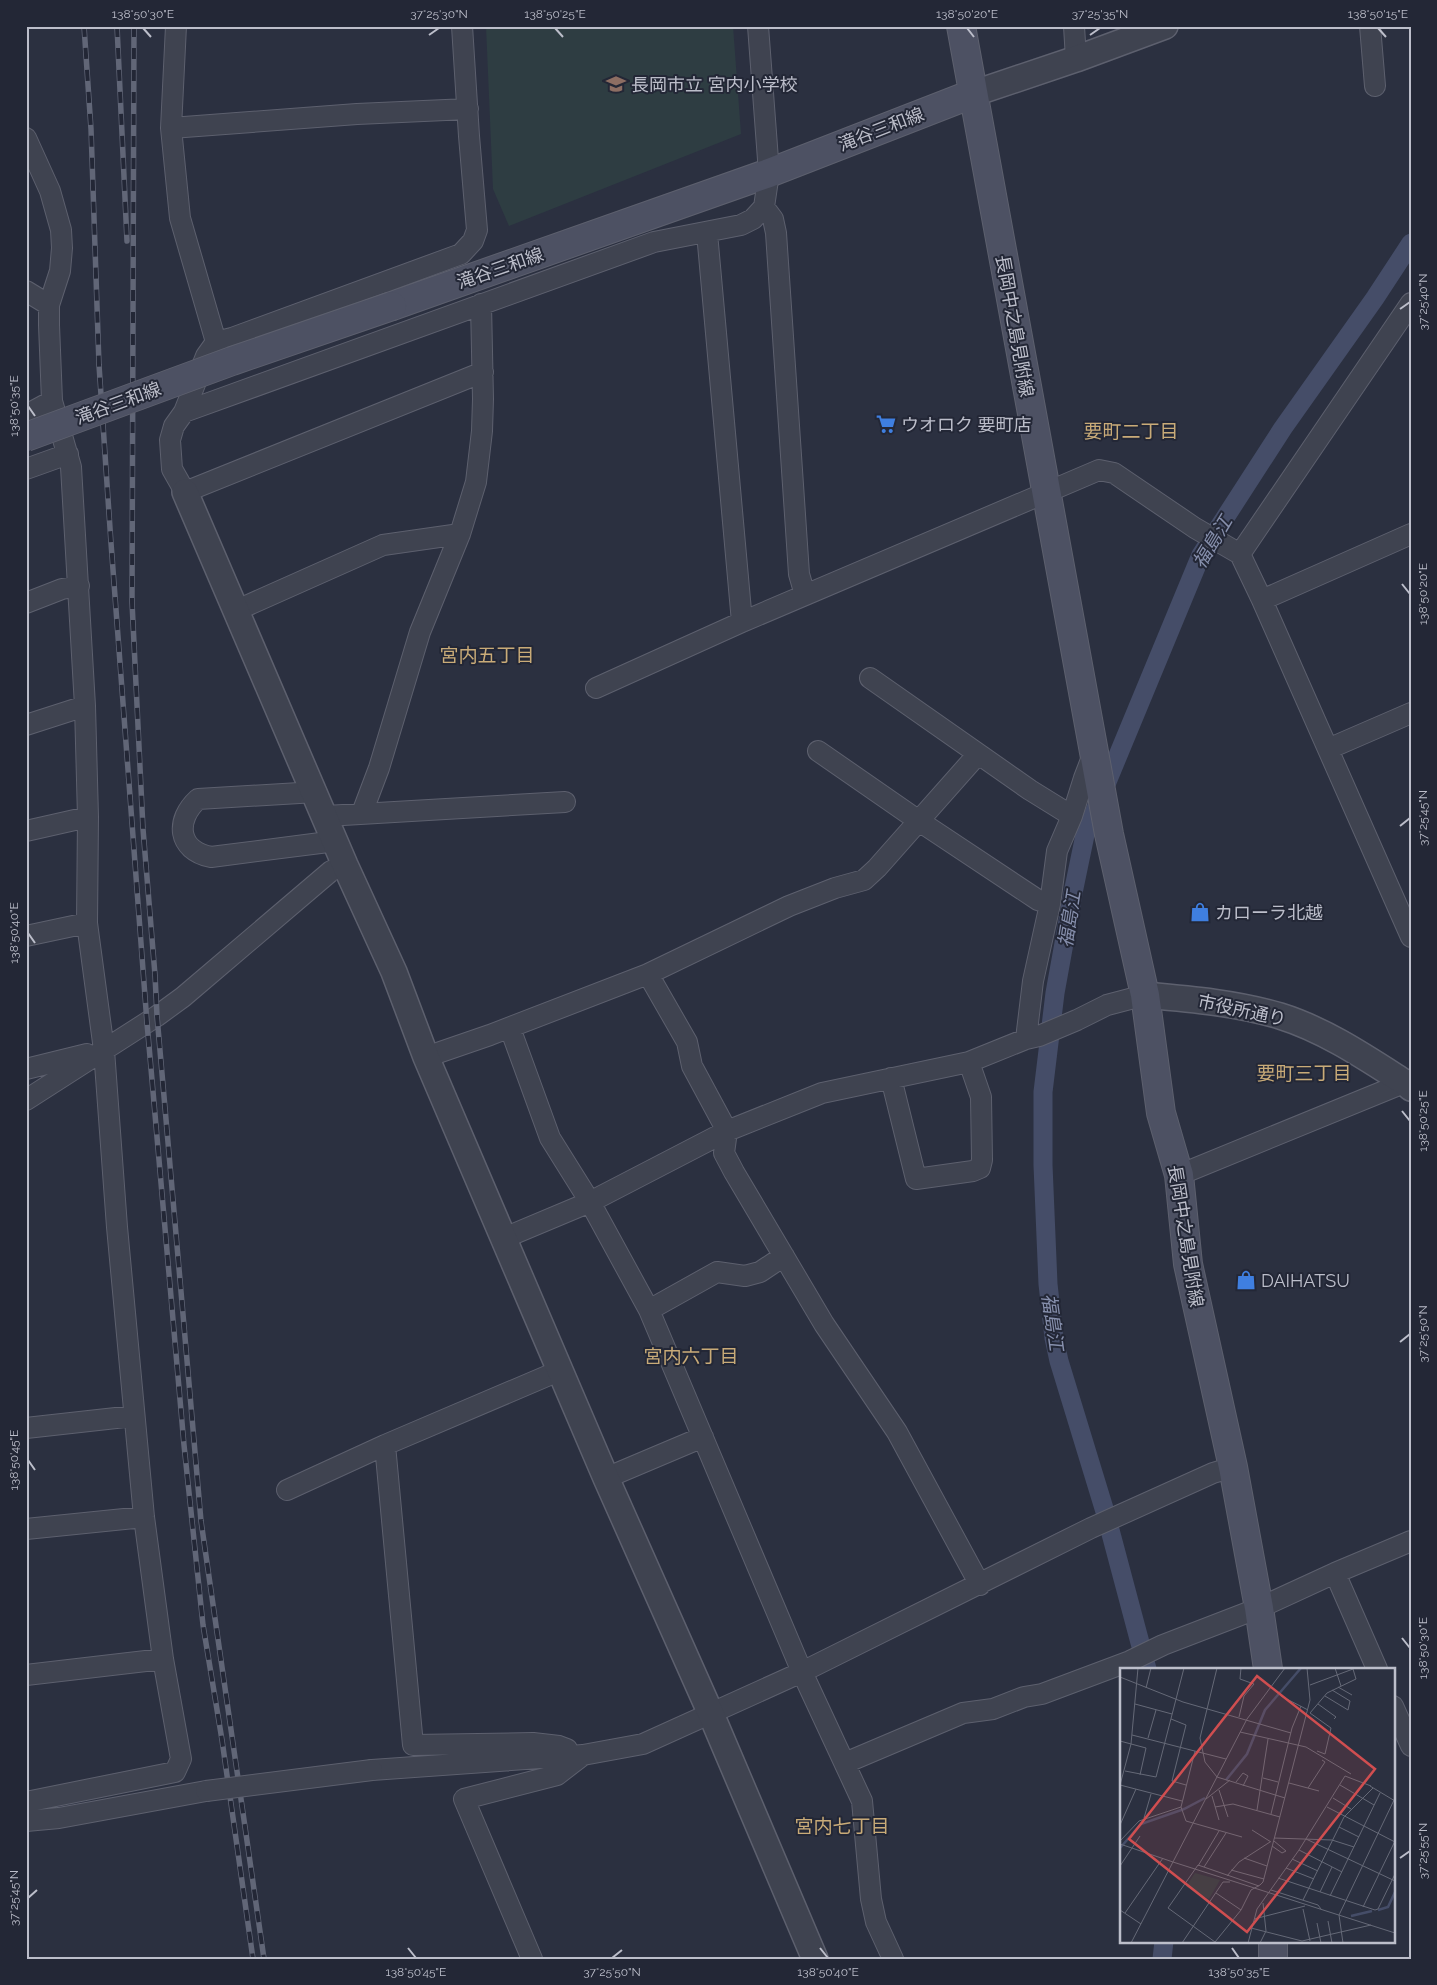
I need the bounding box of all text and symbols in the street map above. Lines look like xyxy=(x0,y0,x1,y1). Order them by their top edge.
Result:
text: 138°50'30"E xyxy=(112,7,174,21)
text: 37°25'30"N xyxy=(410,7,468,21)
text: 138°50'25"E xyxy=(524,7,586,21)
text: 138°50'20"E xyxy=(936,7,998,21)
text: 37°25'35"N xyxy=(1072,7,1128,21)
text: 138°50'15"E xyxy=(1348,7,1408,21)
school or university icon: 長岡市立 宮内小学校 xyxy=(605,73,627,95)
place label: 長岡市立 宮内小学校 xyxy=(631,74,798,95)
street label: 滝谷三和線 xyxy=(835,103,927,155)
street label: 滝谷三和線 xyxy=(454,243,546,293)
street label: 長岡中之島見附線 xyxy=(992,253,1038,399)
text: 37°25'40"N xyxy=(1416,274,1430,330)
text: 138°50'35"E xyxy=(7,375,21,437)
street label: 滝谷三和線 xyxy=(72,378,164,428)
supermarket icon: ウオロク 要町店 xyxy=(875,413,897,435)
place label: ウオロク 要町店 xyxy=(901,414,1032,435)
district label: 要町二丁目 xyxy=(1083,420,1179,442)
water label: 福島江 xyxy=(1188,510,1237,572)
text: 138°50'20"E xyxy=(1416,563,1430,625)
district label: 宮内五丁目 xyxy=(439,644,535,666)
text: 37°25'45"N xyxy=(1416,790,1430,846)
water label: 福島江 xyxy=(1054,887,1085,949)
shop icon: カローラ北越 xyxy=(1189,901,1211,923)
text: 138°50'40"E xyxy=(7,902,21,964)
place label: カローラ北越 xyxy=(1215,902,1323,923)
street label: 市役所通り xyxy=(1196,990,1288,1030)
district label: 要町三丁目 xyxy=(1256,1062,1352,1084)
text: 138°50'25"E xyxy=(1416,1090,1430,1152)
street label: 長岡中之島見附線 xyxy=(1164,1163,1208,1309)
shop icon: DAIHATSU xyxy=(1235,1269,1257,1291)
place label: DAIHATSU xyxy=(1261,1270,1350,1291)
water label: 福島江 xyxy=(1038,1292,1068,1354)
text: 37°25'50"N xyxy=(1416,1305,1430,1363)
district label: 宮内六丁目 xyxy=(643,1345,739,1367)
text: 138°50'45"E xyxy=(7,1430,21,1490)
text: 138°50'30"E xyxy=(1416,1617,1430,1679)
inset map xyxy=(1120,1668,1394,1942)
district label: 宮内七丁目 xyxy=(794,1815,890,1837)
text: 37°25'55"N xyxy=(1416,1823,1430,1879)
text: 37°25'45"N xyxy=(7,1870,21,1926)
text: 138°50'45"E xyxy=(386,1965,446,1979)
text: 37°25'50"N xyxy=(583,1965,641,1979)
text: 138°50'40"E xyxy=(797,1965,859,1979)
text: 138°50'35"E xyxy=(1208,1965,1270,1979)

